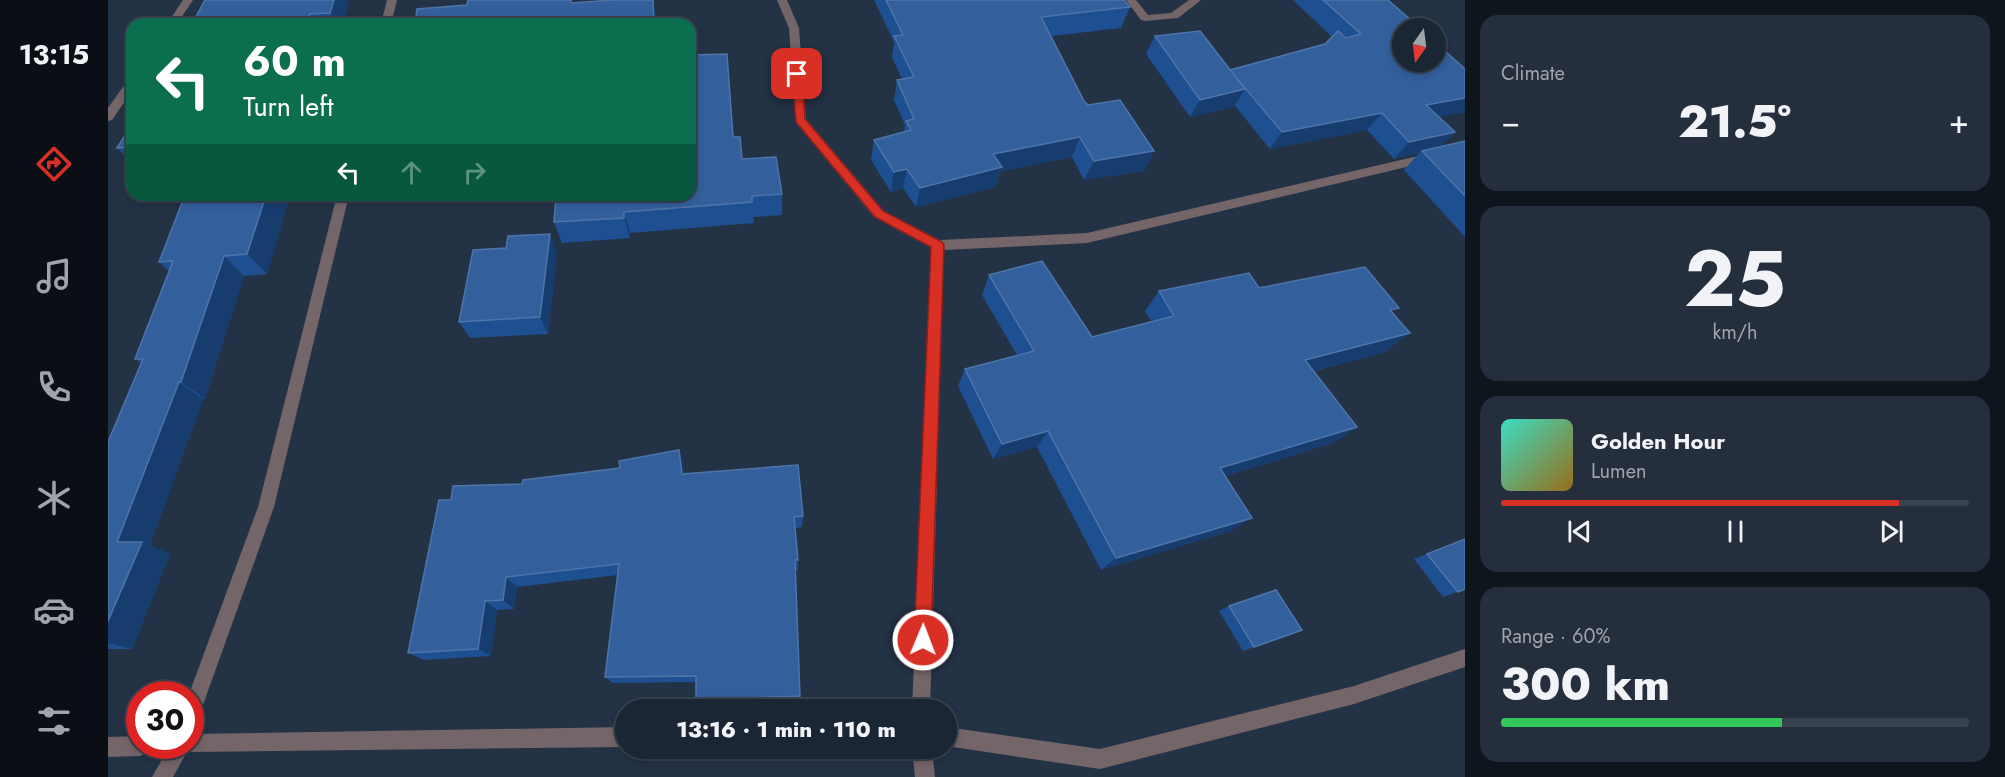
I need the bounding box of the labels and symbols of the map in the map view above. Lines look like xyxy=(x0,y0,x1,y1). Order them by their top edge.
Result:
north arrow xyxy=(1392,18,1446,72)
pin xyxy=(771,48,822,99)
position arrow xyxy=(891,608,955,672)
speed limit sign: 30 xyxy=(126,681,204,759)

